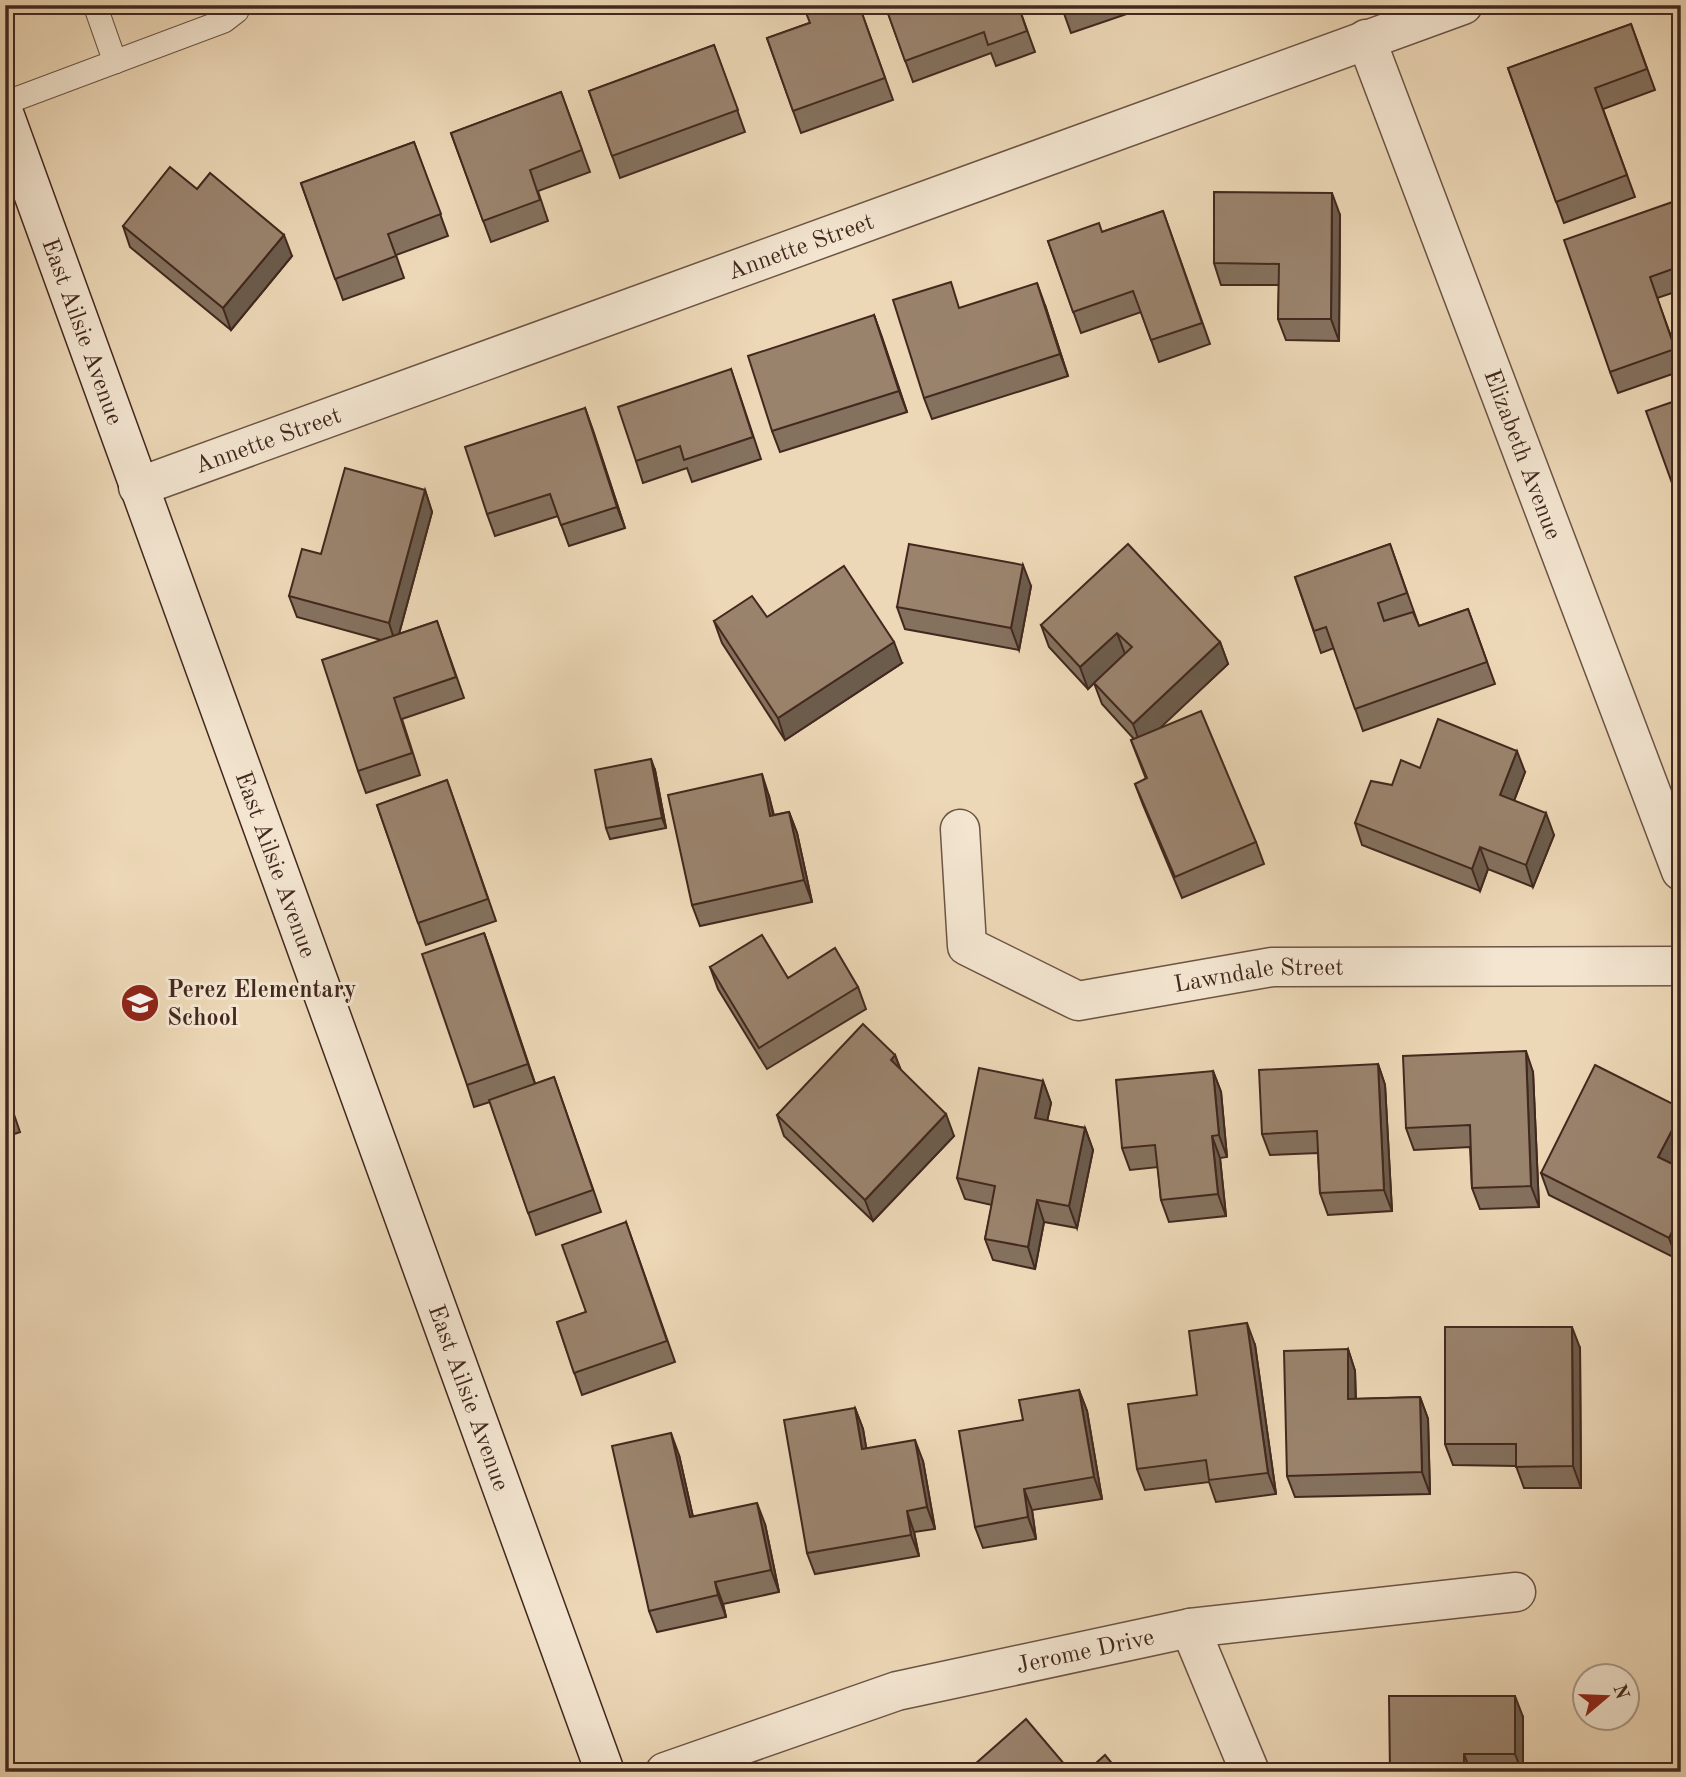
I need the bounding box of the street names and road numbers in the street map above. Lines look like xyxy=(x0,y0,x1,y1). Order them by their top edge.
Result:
street label: Annette Street xyxy=(725,210,877,285)
street label: East Ailsie Avenue xyxy=(36,236,126,428)
street label: Elizabeth Avenue xyxy=(1478,367,1564,543)
street label: Annette Street xyxy=(192,404,345,479)
street label: East Ailsie Avenue xyxy=(230,769,319,961)
street label: Lawndale Street xyxy=(1172,957,1344,998)
street label: East Ailsie Avenue xyxy=(423,1302,512,1495)
street label: Jerome Drive xyxy=(1014,1626,1156,1679)

